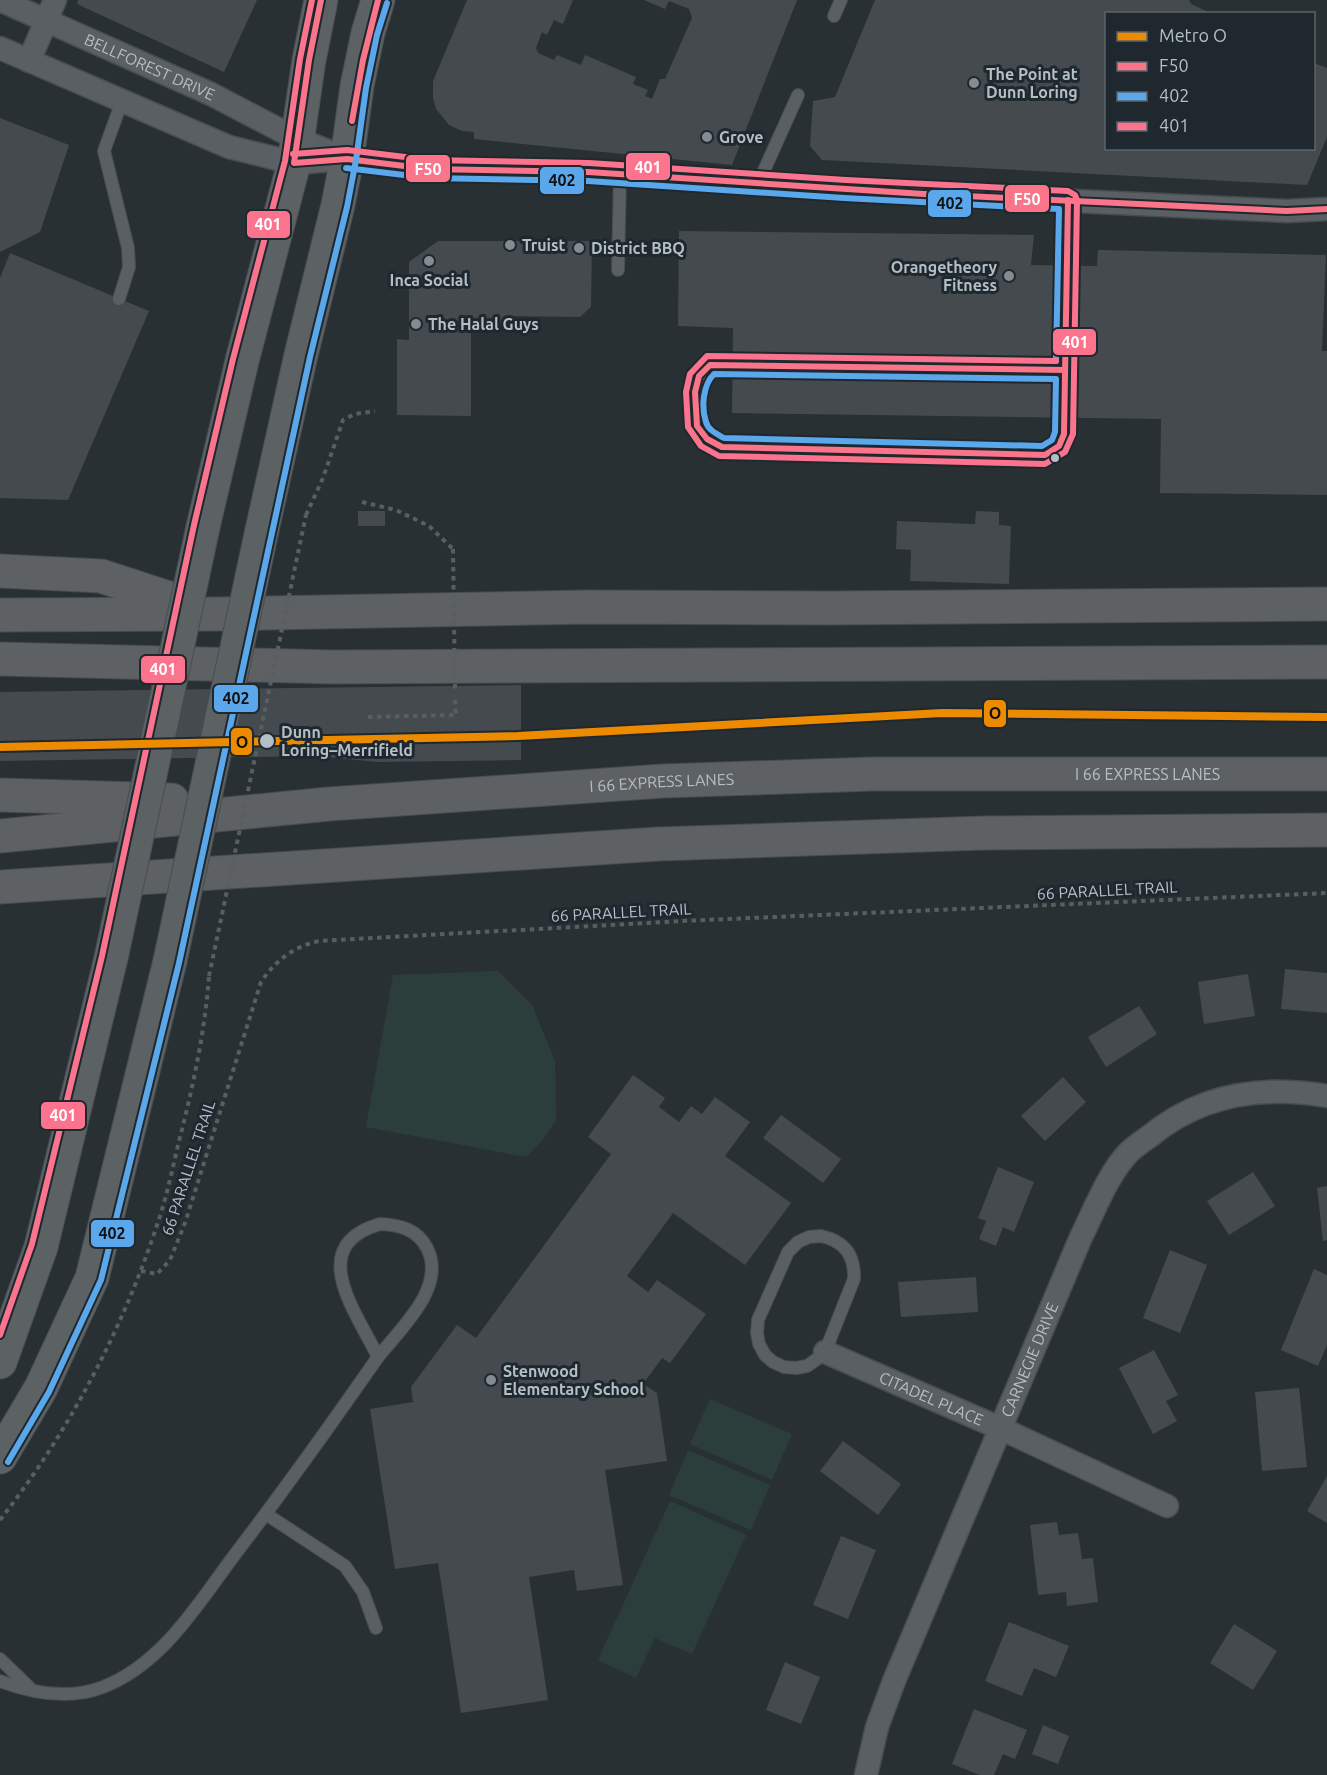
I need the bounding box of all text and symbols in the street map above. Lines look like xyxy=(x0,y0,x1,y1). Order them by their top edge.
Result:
legend xyxy=(1105,12,1315,150)
text: Metro O xyxy=(1159,25,1227,45)
street label: BELLFOREST DRIVE xyxy=(82,30,218,104)
text: F50 xyxy=(1159,55,1189,75)
place label: The Point at Dunn Loring xyxy=(986,65,1078,101)
marker: The Point at Dunn Loring xyxy=(967,76,981,90)
text: 402 xyxy=(1159,85,1189,105)
text: 401 xyxy=(1159,115,1189,135)
place label: Grove xyxy=(719,128,764,146)
marker: Grove xyxy=(700,130,714,144)
line badge: 401 xyxy=(625,152,671,181)
line badge: F50 xyxy=(405,154,451,183)
text: 401 xyxy=(634,158,662,176)
text: F50 xyxy=(414,160,442,178)
line badge: 402 xyxy=(539,166,585,195)
text: 402 xyxy=(548,171,576,189)
line badge: F50 xyxy=(1004,184,1050,213)
line badge: 402 xyxy=(927,189,972,218)
text: F50 xyxy=(1013,190,1041,208)
text: 402 xyxy=(936,194,964,212)
line badge: 401 xyxy=(246,210,291,239)
text: 401 xyxy=(254,215,282,233)
place label: Truist xyxy=(522,236,566,254)
marker: Truist xyxy=(503,238,517,252)
place label: District BBQ xyxy=(591,239,685,257)
marker: District BBQ xyxy=(572,241,586,255)
marker: Inca Social xyxy=(422,254,436,268)
place label: Orangetheory Fitness xyxy=(891,258,997,294)
marker: Orangetheory Fitness xyxy=(1002,269,1016,283)
place label: Inca Social xyxy=(390,271,469,289)
place label: The Halal Guys xyxy=(428,315,539,333)
marker: The Halal Guys xyxy=(409,317,423,331)
line badge: 401 xyxy=(1052,328,1097,356)
text: 401 xyxy=(1061,333,1089,351)
unlabelled marker xyxy=(1049,452,1061,464)
line badge: 401 xyxy=(140,655,186,684)
text: 401 xyxy=(149,660,177,678)
line badge: 402 xyxy=(213,684,259,713)
text: 402 xyxy=(222,689,250,707)
line badge: O xyxy=(983,699,1007,728)
text: O xyxy=(989,704,1001,722)
place label: Dunn Loring–Merrifield xyxy=(281,723,413,759)
line badge: O xyxy=(230,727,253,756)
marker: Dunn Loring–Merrifield xyxy=(258,732,276,750)
text: O xyxy=(236,733,248,751)
street label: I 66 EXPRESS LANES xyxy=(1075,765,1220,783)
street label: I 66 EXPRESS LANES xyxy=(589,770,735,795)
street label: 66 PARALLEL TRAIL xyxy=(1036,877,1178,903)
street label: 66 PARALLEL TRAIL xyxy=(550,899,692,925)
street label: 66 PARALLEL TRAIL xyxy=(158,1098,218,1238)
line badge: 401 xyxy=(40,1101,86,1130)
text: 401 xyxy=(49,1106,77,1124)
line badge: 402 xyxy=(90,1219,135,1248)
text: 402 xyxy=(98,1224,126,1242)
street label: CARNEGIE DRIVE xyxy=(997,1300,1061,1420)
place label: Stenwood Elementary School xyxy=(503,1362,644,1398)
street label: CITADEL PLACE xyxy=(877,1368,986,1429)
marker: Stenwood Elementary School xyxy=(484,1373,498,1387)

